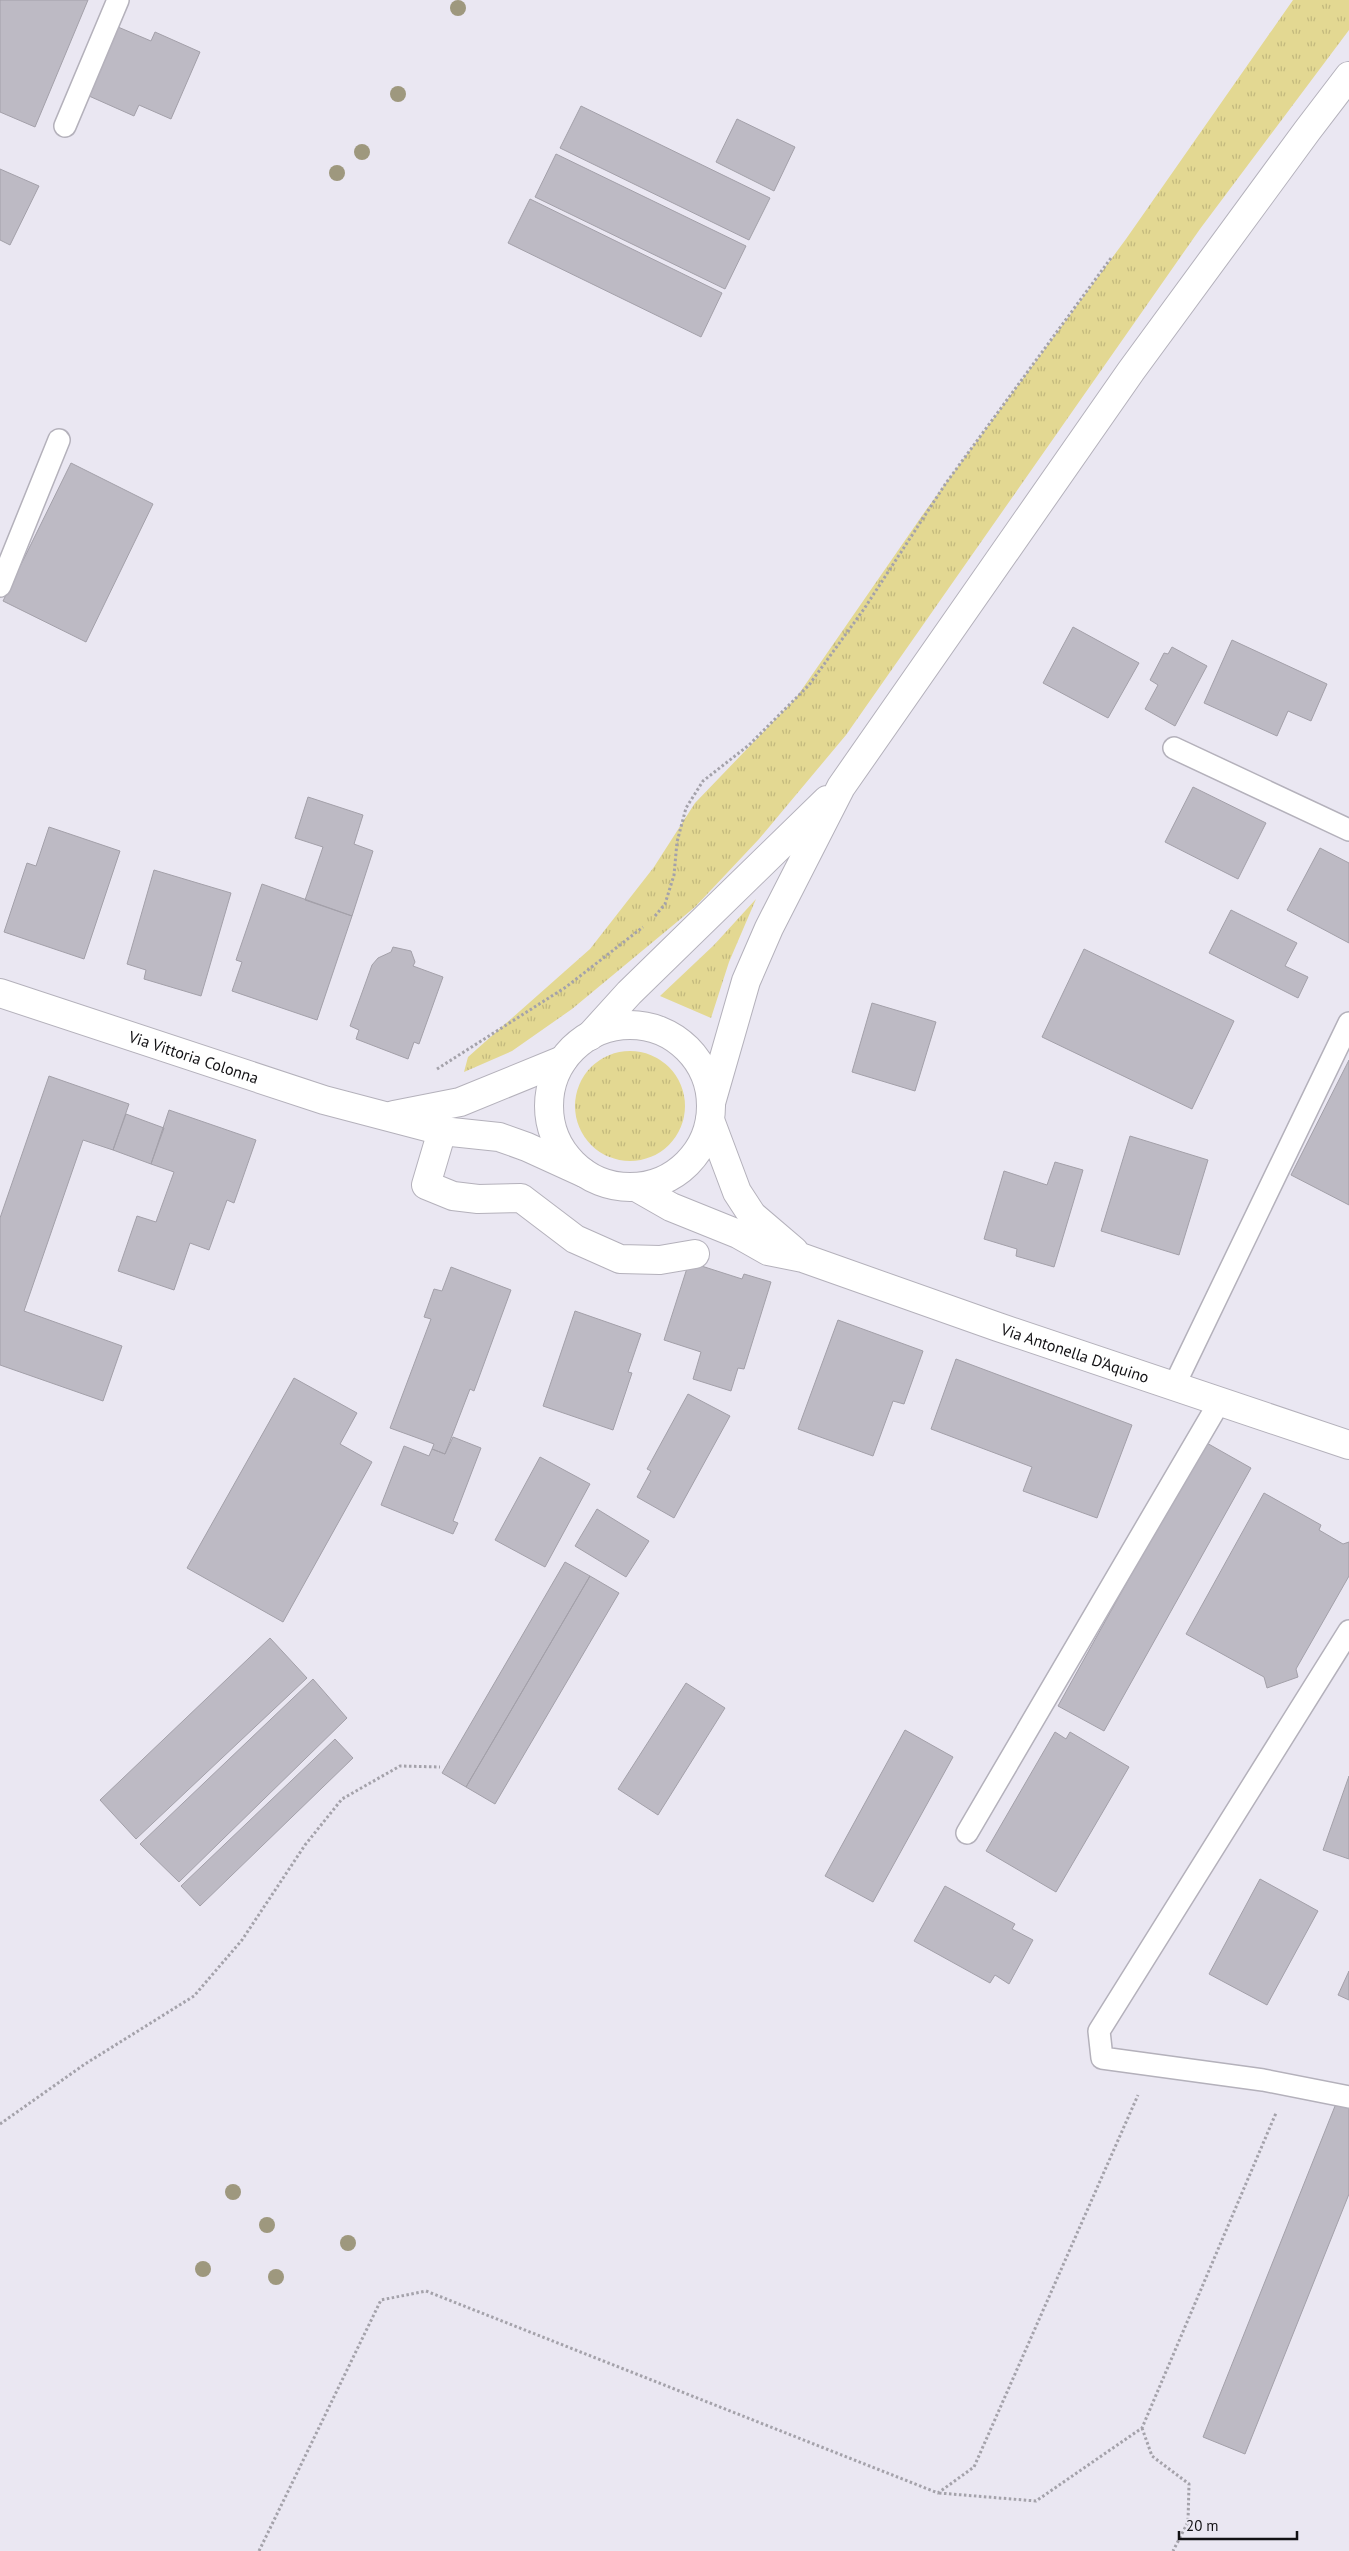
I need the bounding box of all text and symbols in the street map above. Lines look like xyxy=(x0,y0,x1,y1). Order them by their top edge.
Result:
street label: Via Vittoria Colonna xyxy=(125,1026,261,1088)
street label: Via Antonella D'Aquino xyxy=(998,1318,1152,1387)
scale bar xyxy=(1179,2508,1296,2540)
text: 20 m xyxy=(1186,2516,1219,2535)

